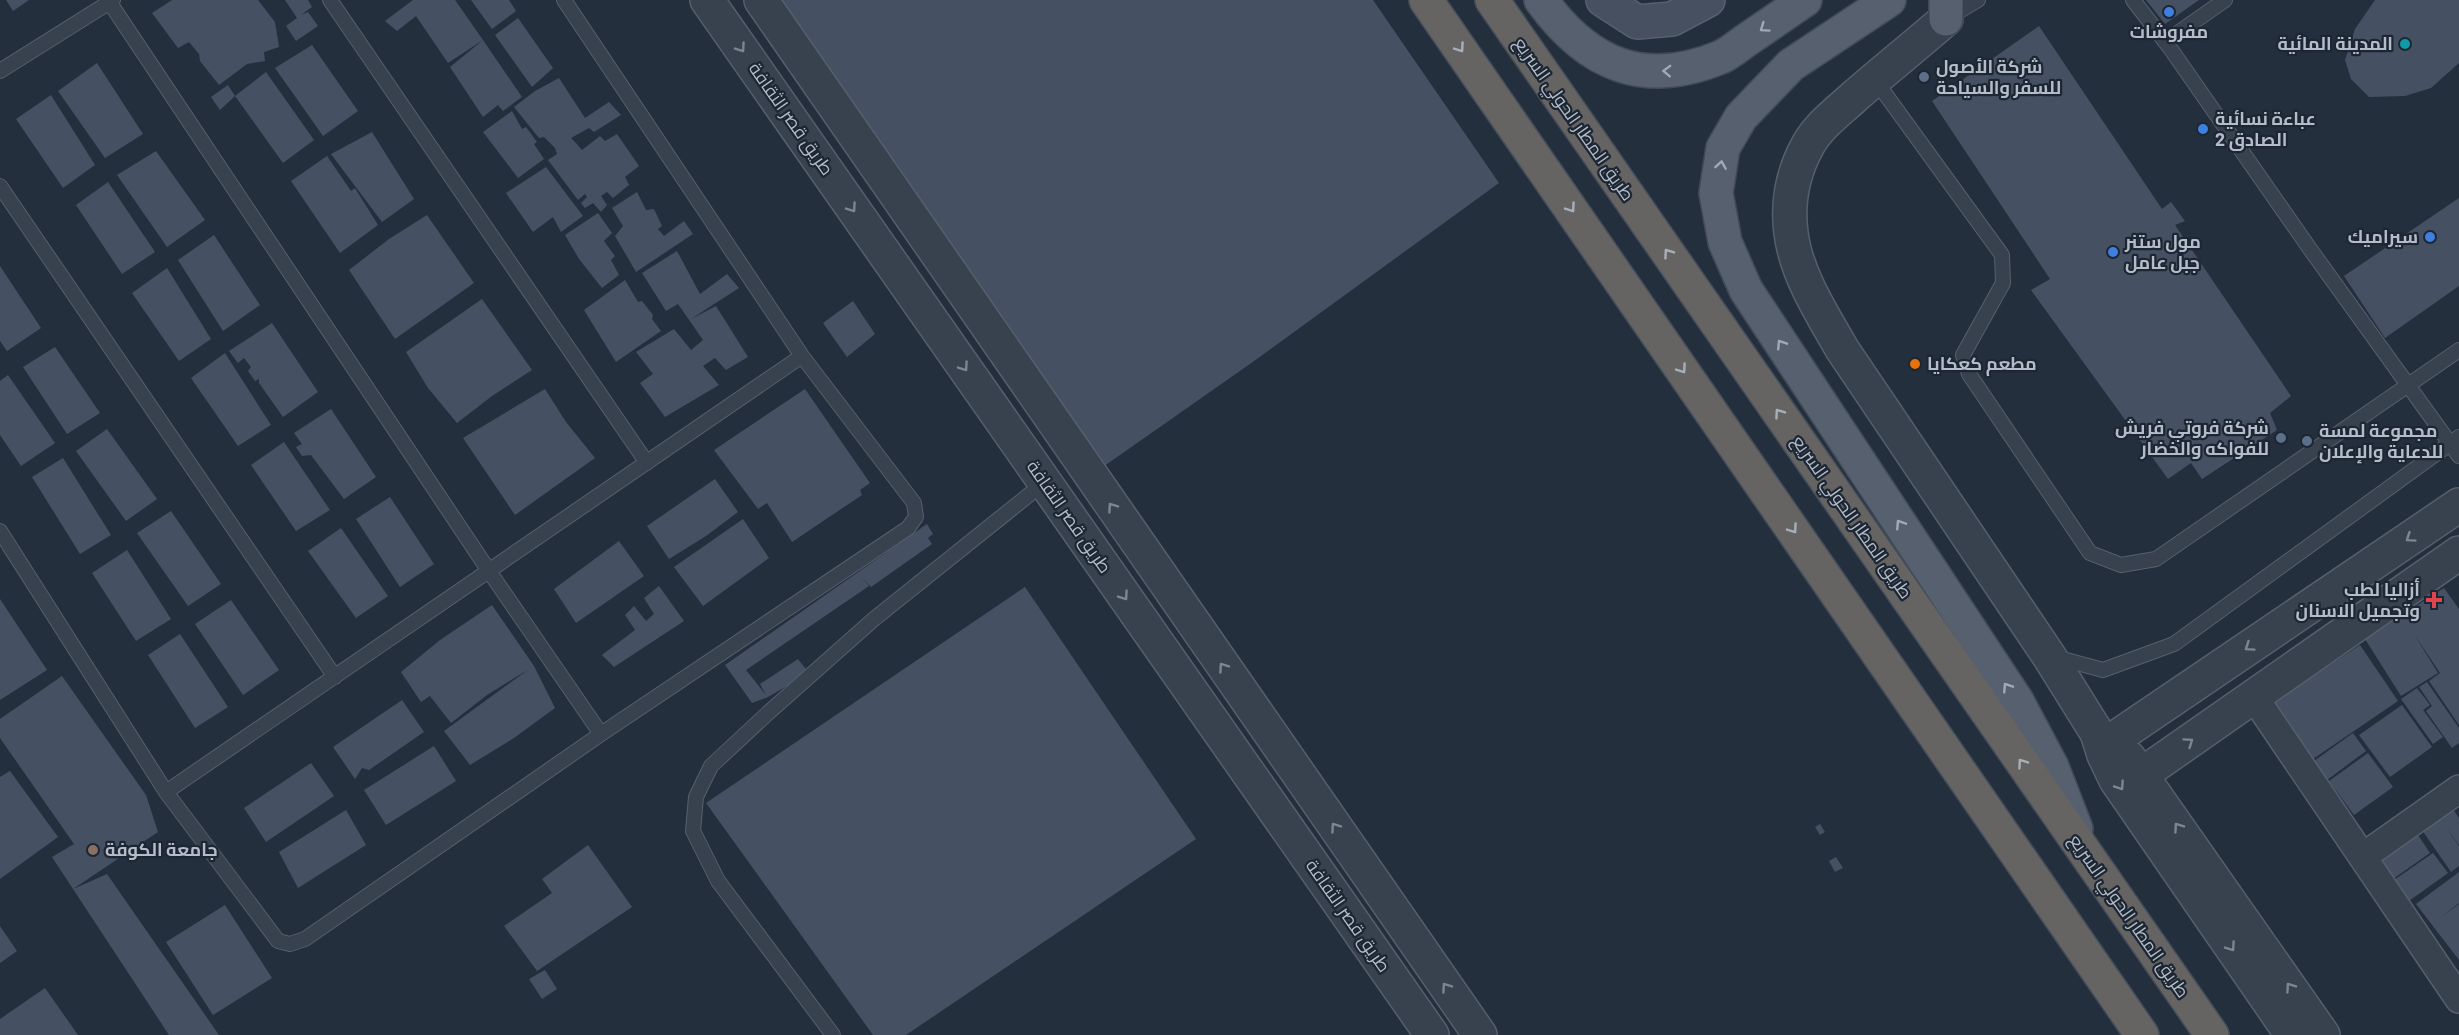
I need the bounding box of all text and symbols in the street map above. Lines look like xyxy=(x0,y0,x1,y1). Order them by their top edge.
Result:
marker: مفروشات xyxy=(2162,5,2176,19)
place label: مفروشات xyxy=(2130,20,2208,43)
one-way arrow xyxy=(1759,21,1770,32)
street label: طريق المطار الحولي السريع xyxy=(1507,32,1640,207)
place label: المدينة المائية xyxy=(2277,32,2393,54)
marker: المدينة المائية xyxy=(2398,37,2412,51)
one-way arrow xyxy=(734,41,745,52)
one-way arrow xyxy=(1453,41,1464,52)
place label: شركة الأصول للسفر والسياحة xyxy=(1936,55,2061,99)
street label: طريق قصر الثقافة xyxy=(743,58,839,180)
one-way arrow xyxy=(1662,64,1671,77)
marker: شركة الأصول للسفر والسياحة xyxy=(1917,70,1931,84)
place label: عباءة نسائية الصادق 2 xyxy=(2215,107,2316,151)
marker: عباءة نسائية الصادق 2 xyxy=(2196,122,2210,136)
one-way arrow xyxy=(1714,160,1726,169)
one-way arrow xyxy=(845,201,856,212)
one-way arrow xyxy=(1564,202,1575,213)
place label: سيراميك xyxy=(2348,225,2418,248)
place label: مول ستنر جبل عامل xyxy=(2124,230,2201,274)
marker: سيراميك xyxy=(2423,230,2437,244)
marker: مول ستنر جبل عامل xyxy=(2106,245,2120,259)
one-way arrow xyxy=(1664,249,1675,260)
one-way arrow xyxy=(1777,339,1788,350)
place label: مطعم كعكايا xyxy=(1927,352,2037,376)
marker: مطعم كعكايا xyxy=(1908,357,1922,371)
one-way arrow xyxy=(957,361,968,372)
one-way arrow xyxy=(1675,362,1686,373)
one-way arrow xyxy=(1775,409,1786,420)
place label: شركة فروتي فريش للفواكه والخضار xyxy=(2115,416,2269,460)
place label: مجموعة لمسة للدعاية والإعلان xyxy=(2319,419,2443,464)
street label: طريق المطار الحولي السريع xyxy=(1785,430,1918,605)
marker: شركة فروتي فريش للفواكه والخضار xyxy=(2274,431,2288,445)
marker: مجموعة لمسة للدعاية والإعلان xyxy=(2300,434,2314,448)
street label: طريق قصر الثقافة xyxy=(1021,456,1117,578)
one-way arrow xyxy=(1108,503,1119,514)
one-way arrow xyxy=(1896,520,1907,531)
one-way arrow xyxy=(1786,522,1797,533)
one-way arrow xyxy=(2406,531,2417,542)
place label: أزاليا لطب وتجميل الاسنان xyxy=(2296,577,2420,622)
one-way arrow xyxy=(1117,589,1128,600)
marker: أزاليا لطب وتجميل الاسنان xyxy=(2425,591,2443,609)
one-way arrow xyxy=(2244,640,2255,651)
one-way arrow xyxy=(1219,663,1230,674)
one-way arrow xyxy=(2003,683,2014,694)
one-way arrow xyxy=(2183,738,2194,749)
one-way arrow xyxy=(2018,758,2029,769)
one-way arrow xyxy=(2113,780,2125,790)
one-way arrow xyxy=(1331,823,1342,834)
one-way arrow xyxy=(2174,823,2185,834)
street label: طريق المطار الحولي السريع xyxy=(2062,829,2195,1004)
place label: جامعة الكوفة xyxy=(105,838,218,861)
marker: جامعة الكوفة xyxy=(86,843,100,857)
street label: طريق قصر الثقافة xyxy=(1300,855,1396,977)
one-way arrow xyxy=(2224,940,2235,951)
one-way arrow xyxy=(1442,983,1453,994)
one-way arrow xyxy=(2286,983,2297,994)

